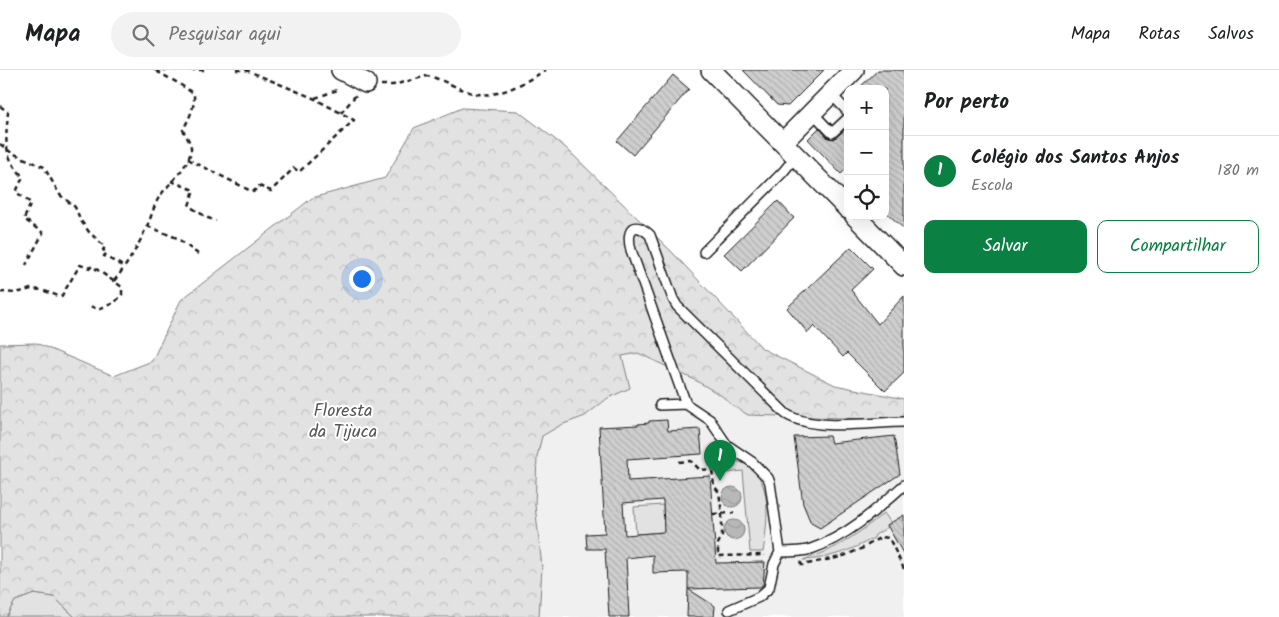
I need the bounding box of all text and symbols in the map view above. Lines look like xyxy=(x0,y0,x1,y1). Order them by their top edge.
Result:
search box xyxy=(111,12,461,57)
text: Mapa xyxy=(25,15,81,54)
text: Pesquisar aqui xyxy=(169,20,281,50)
text: Mapa xyxy=(1071,20,1110,49)
text: Rotas xyxy=(1138,20,1180,49)
text: Salvos xyxy=(1208,20,1254,49)
icon: search xyxy=(129,21,157,49)
map controls xyxy=(844,85,889,220)
button: + xyxy=(844,85,889,130)
text: Por perto xyxy=(924,86,1009,119)
button: − xyxy=(844,130,889,175)
text: Colégio dos Santos Anjos xyxy=(971,143,1179,173)
text: 1 xyxy=(938,158,942,183)
text: 180 m xyxy=(1217,158,1259,183)
text: Escola xyxy=(971,173,1013,198)
button: locate xyxy=(844,175,889,220)
button: Salvar xyxy=(924,220,1087,273)
button: Compartilhar xyxy=(1097,220,1259,273)
your location xyxy=(349,266,375,292)
park label: Floresta da Tijuca xyxy=(309,397,377,447)
pin: 1 xyxy=(704,440,736,481)

